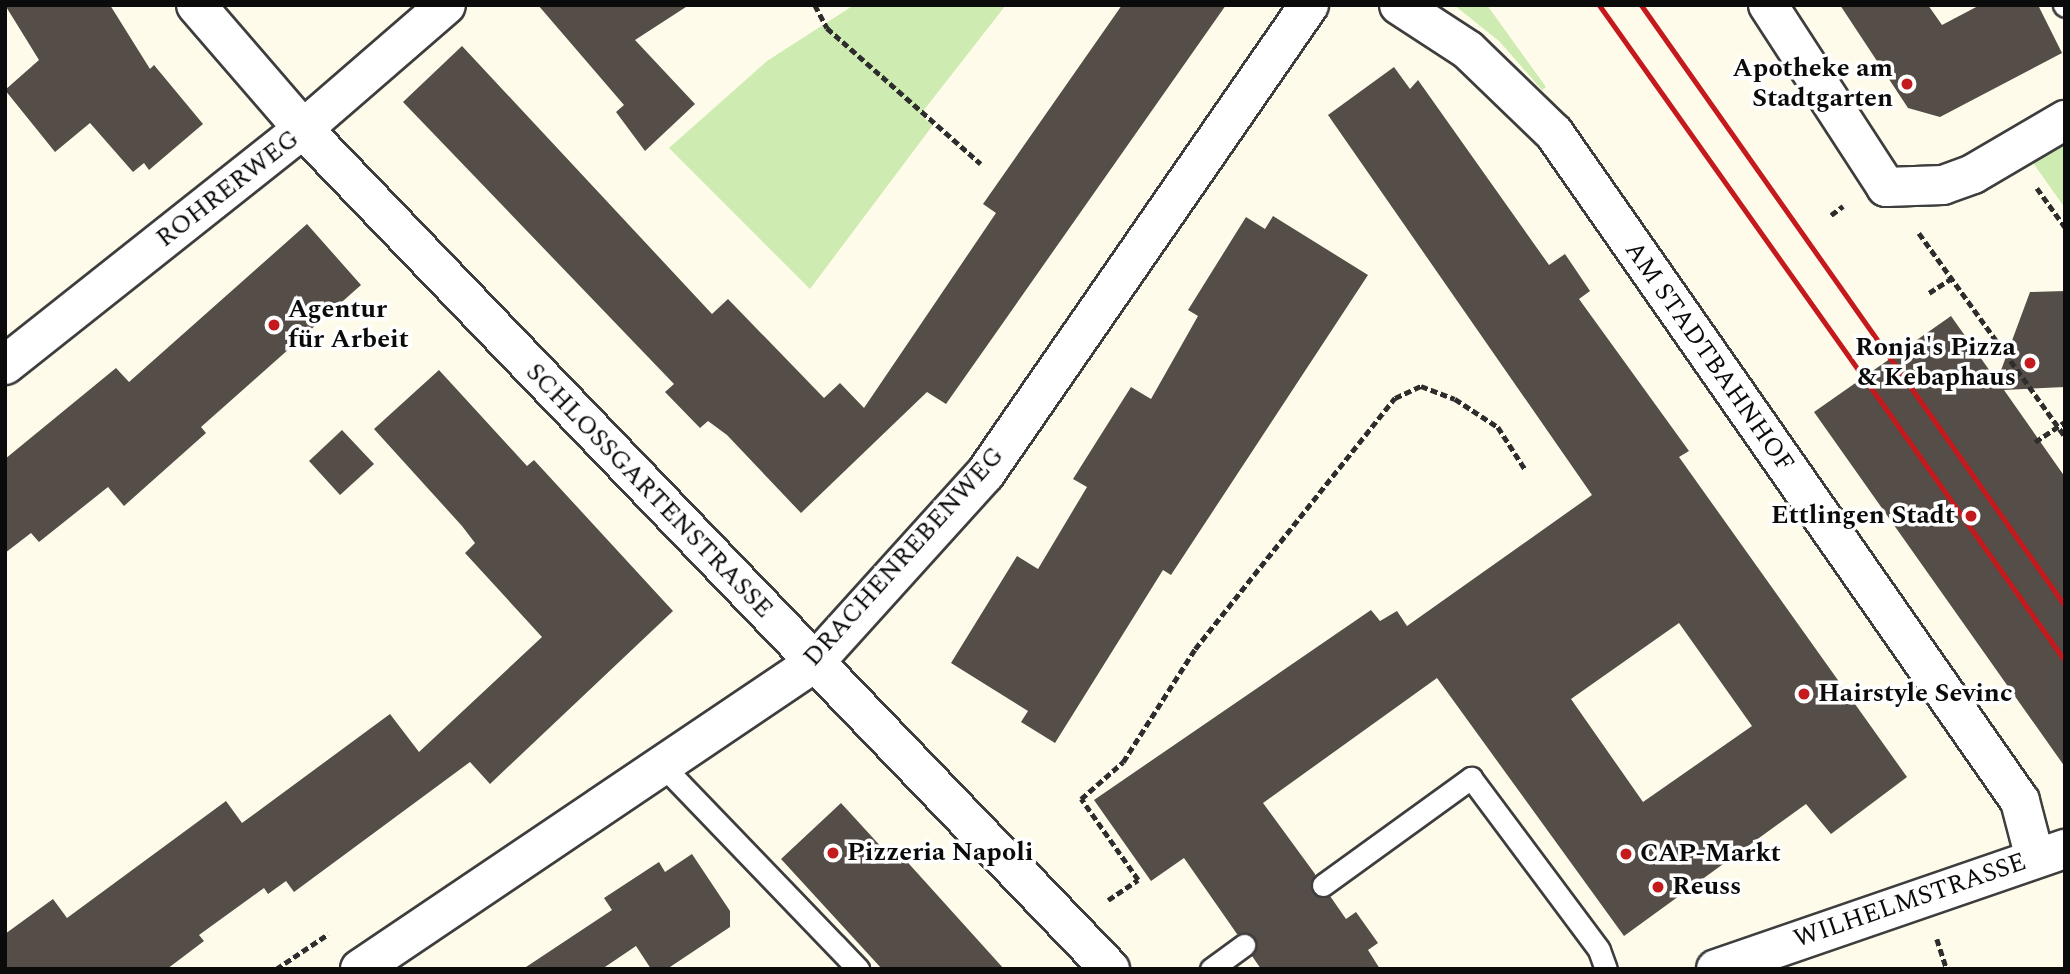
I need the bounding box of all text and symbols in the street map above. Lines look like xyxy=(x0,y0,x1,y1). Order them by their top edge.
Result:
place label: Apotheke am Stadtgarten xyxy=(1733,53,1893,114)
marker: Apotheke am Stadtgarten xyxy=(1899,76,1915,92)
street label: ROHRERWEG xyxy=(150,124,306,254)
street label: AM STADTBAHNHOF xyxy=(1618,236,1800,478)
place label: Agentur für Arbeit xyxy=(288,294,409,356)
marker: Agentur für Arbeit xyxy=(266,317,282,333)
place label: Ronja's Pizza & Kebaphaus xyxy=(1855,332,2016,394)
marker: Ronja's Pizza & Kebaphaus xyxy=(2022,355,2038,371)
street label: SCHLOSSGARTENSTRASSE xyxy=(519,357,779,625)
street label: DRACHENREBENWEG xyxy=(797,441,1011,673)
place label: Ettlingen Stadt xyxy=(1771,500,1955,532)
marker: Ettlingen Stadt xyxy=(1961,506,1981,526)
place label: Hairstyle Sevinc xyxy=(1818,678,2013,710)
marker: Hairstyle Sevinc xyxy=(1796,686,1812,702)
place label: Pizzeria Napoli xyxy=(847,837,1033,869)
place label: CAP-Markt xyxy=(1640,838,1781,870)
marker: Pizzeria Napoli xyxy=(825,845,841,861)
marker: CAP-Markt xyxy=(1618,846,1634,862)
street label: WILHELMSTRASSE xyxy=(1790,847,2030,955)
place label: Reuss xyxy=(1672,871,1741,903)
marker: Reuss xyxy=(1650,879,1666,895)

